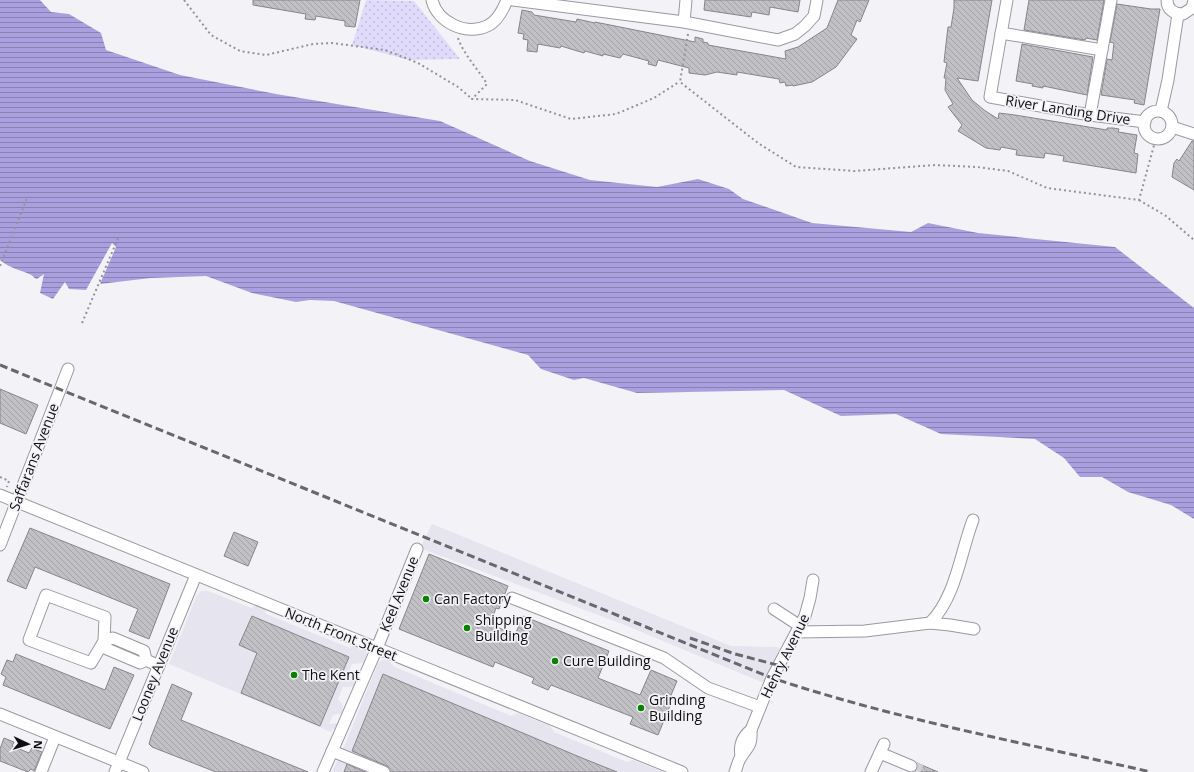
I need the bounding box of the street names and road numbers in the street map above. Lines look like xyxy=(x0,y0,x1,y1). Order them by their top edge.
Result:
street label: River Landing Drive xyxy=(1004,90,1132,129)
street label: Saffarans Avenue xyxy=(4,400,63,513)
street label: Keel Avenue xyxy=(375,553,422,635)
street label: North Front Street xyxy=(282,602,400,665)
street label: Henry Avenue xyxy=(756,610,813,701)
street label: Looney Avenue xyxy=(127,624,182,724)

